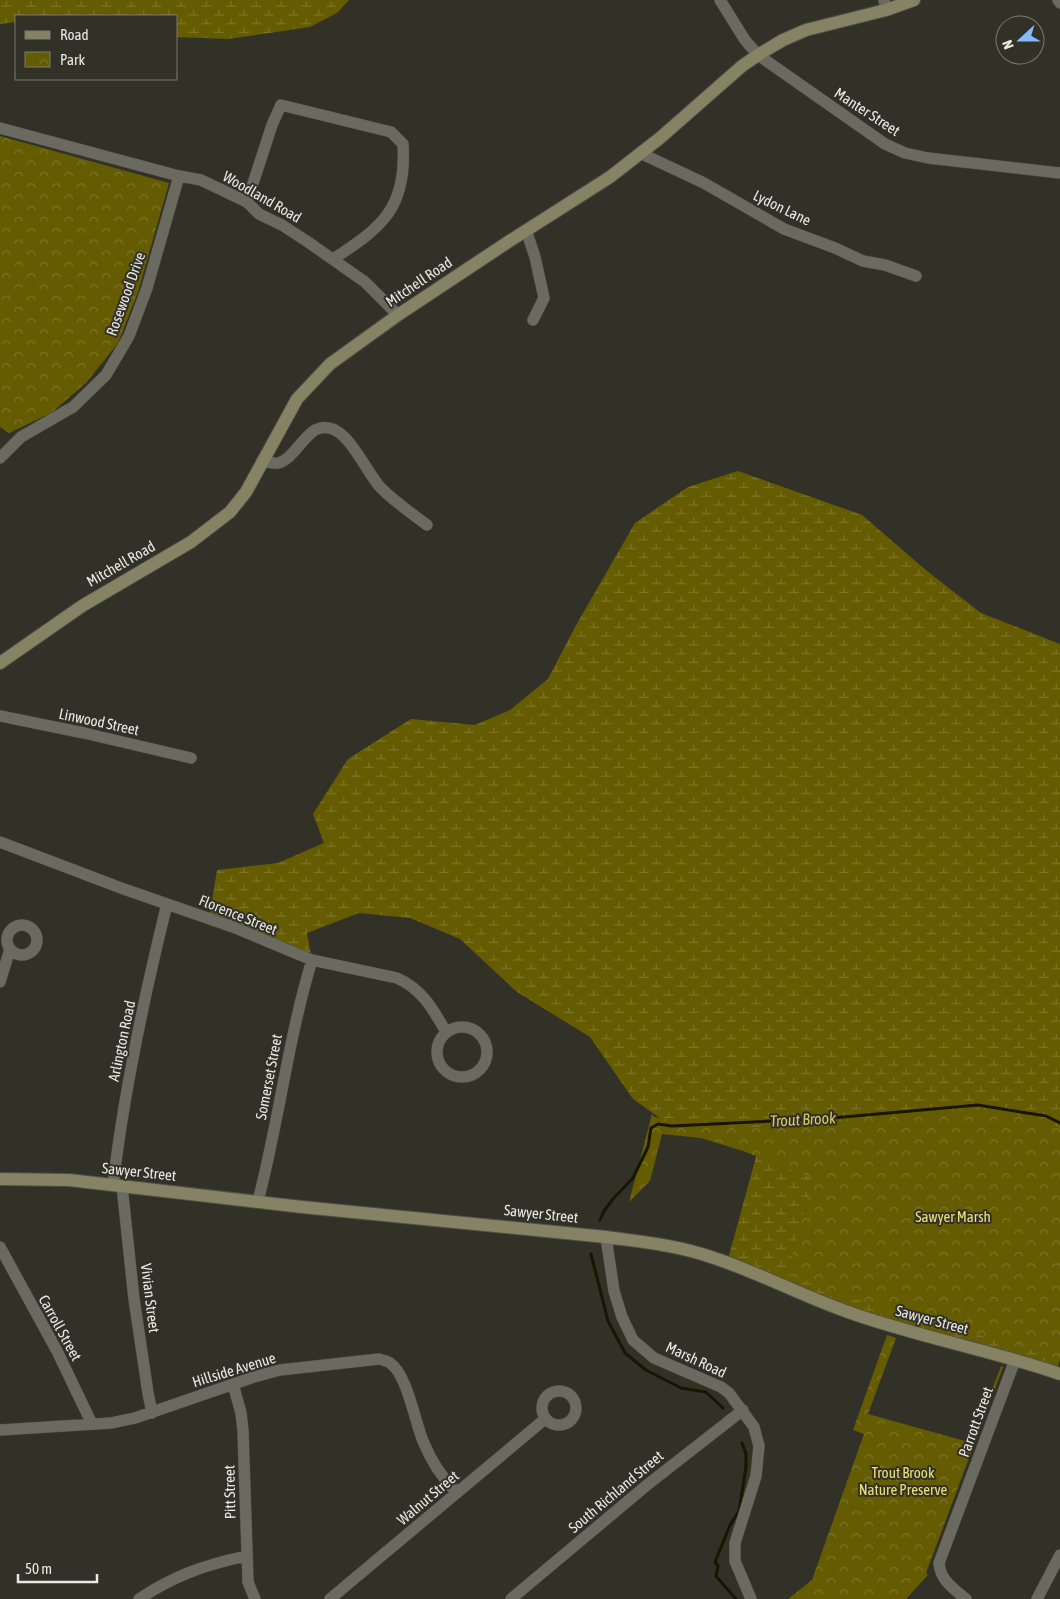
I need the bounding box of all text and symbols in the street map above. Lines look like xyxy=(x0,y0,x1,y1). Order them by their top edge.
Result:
legend xyxy=(15,15,178,80)
north arrow xyxy=(995,15,1045,65)
text: Road xyxy=(60,26,89,43)
text: N xyxy=(999,38,1017,51)
text: Park xyxy=(60,51,85,68)
street label: Manter Street xyxy=(831,84,903,139)
street label: Woodland Road xyxy=(220,167,304,226)
street label: Lydon Lane xyxy=(751,186,814,229)
street label: Rosewood Drive xyxy=(103,250,149,338)
street label: Mitchell Road xyxy=(382,253,455,310)
street label: Mitchell Road xyxy=(84,537,158,590)
street label: Linwood Street xyxy=(57,705,141,738)
street label: Florence Street xyxy=(197,891,280,938)
street label: Arlington Road xyxy=(105,999,138,1083)
street label: Somerset Street xyxy=(252,1033,285,1121)
water label: Trout Brook xyxy=(769,1108,838,1130)
street label: Sawyer Street xyxy=(101,1159,177,1184)
street label: Sawyer Street xyxy=(503,1201,579,1226)
park label: Sawyer Marsh xyxy=(915,1208,991,1225)
street label: Vivian Street xyxy=(138,1262,163,1334)
street label: Carroll Street xyxy=(35,1292,85,1364)
street label: Sawyer Street xyxy=(894,1302,970,1337)
street label: Marsh Road xyxy=(663,1338,729,1381)
street label: Hillside Avenue xyxy=(190,1349,278,1390)
street label: Parrott Street xyxy=(955,1384,996,1459)
street label: South Richland Street xyxy=(565,1447,666,1536)
park label: Trout Brook Nature Preserve xyxy=(859,1464,948,1498)
street label: Pitt Street xyxy=(221,1465,238,1519)
street label: Walnut Street xyxy=(393,1467,462,1528)
scale bar xyxy=(18,1552,96,1584)
text: 50 m xyxy=(25,1560,52,1577)

